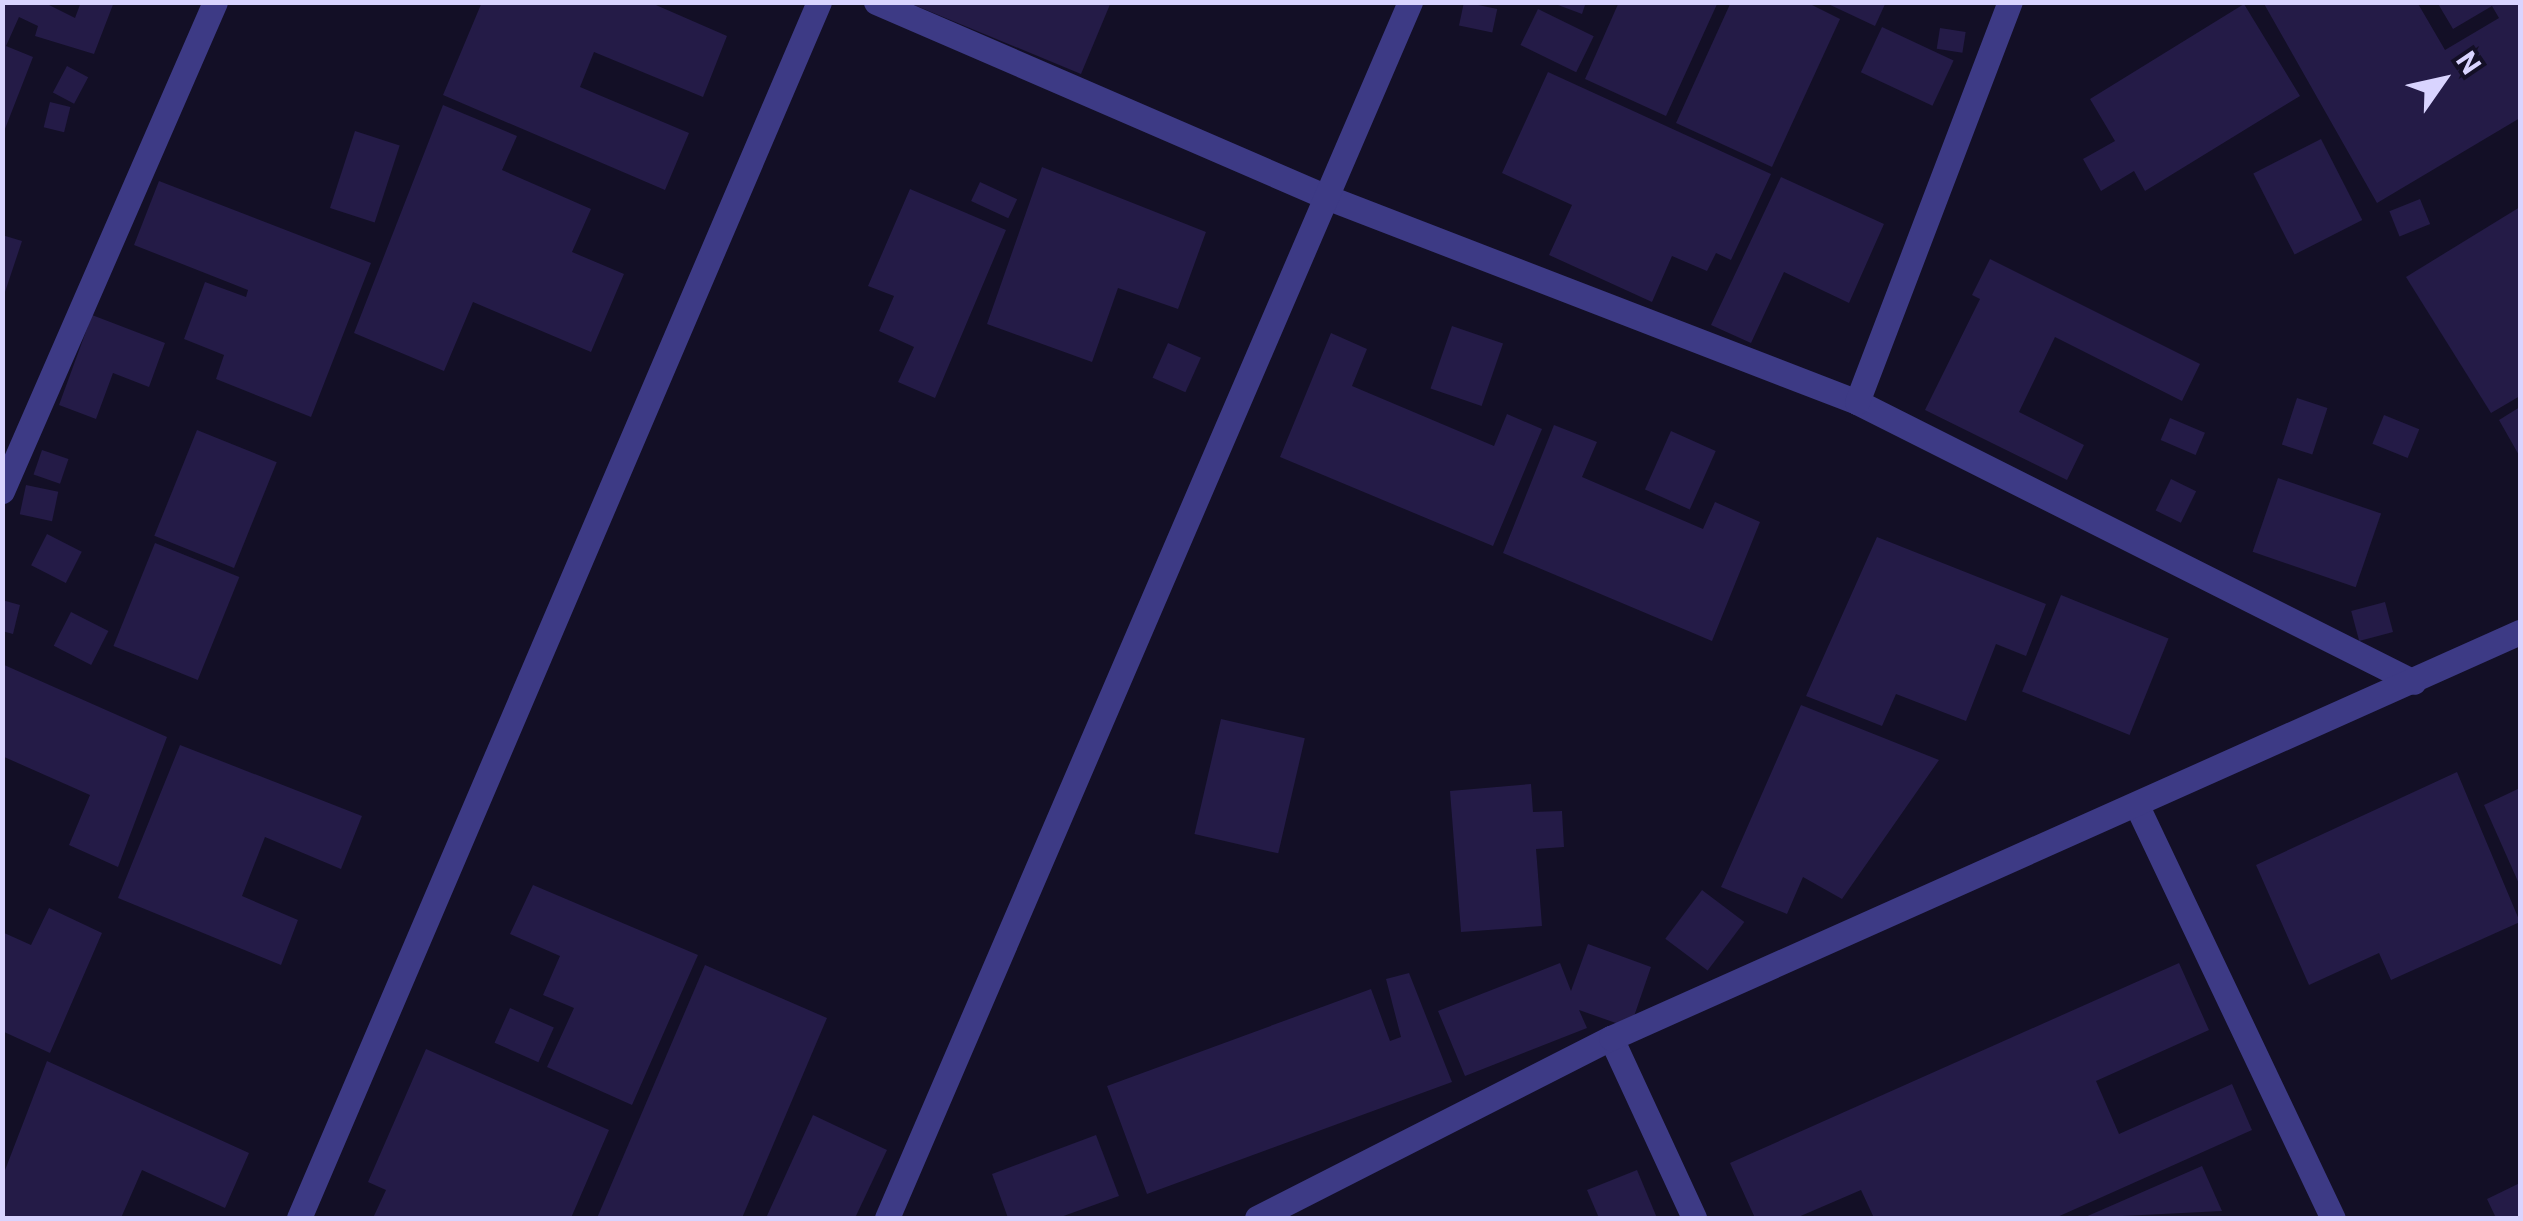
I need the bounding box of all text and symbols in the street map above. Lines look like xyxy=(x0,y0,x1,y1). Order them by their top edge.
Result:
north arrow xyxy=(2393,30,2493,130)
text: N xyxy=(2449,46,2487,80)

